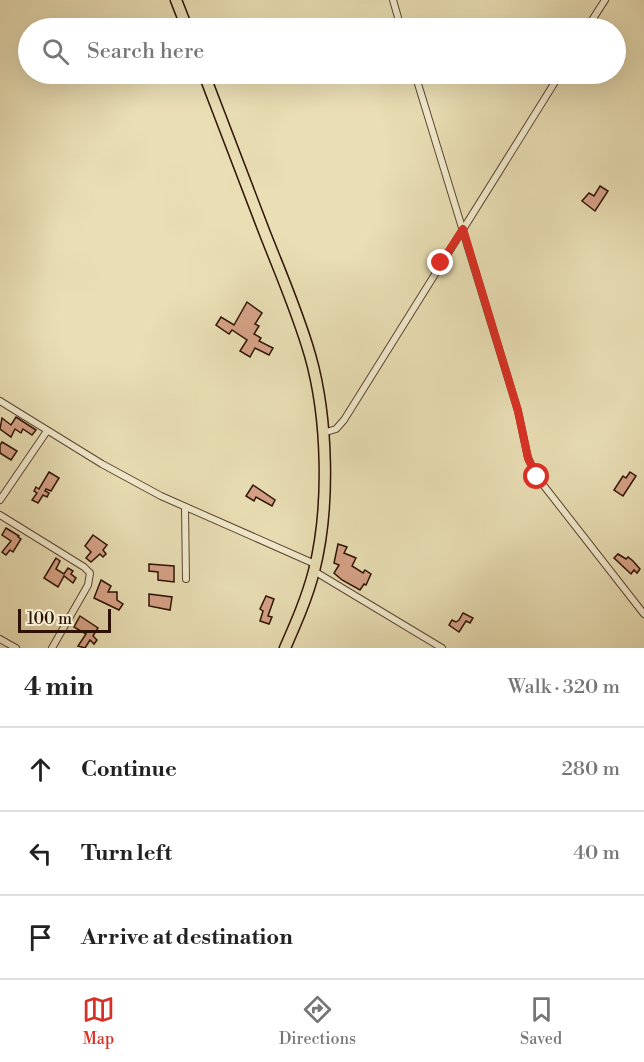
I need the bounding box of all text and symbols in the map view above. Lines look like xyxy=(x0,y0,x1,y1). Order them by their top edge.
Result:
search box xyxy=(18,18,626,84)
icon: search xyxy=(39,35,72,68)
text: Search here xyxy=(87,38,204,65)
route end xyxy=(427,249,453,275)
route start xyxy=(523,463,549,489)
scale bar xyxy=(18,606,111,634)
text: 100 m xyxy=(27,609,72,629)
text: 4 min xyxy=(24,671,94,703)
text: Walk · 320 m xyxy=(508,675,620,700)
icon: ahead xyxy=(24,753,57,786)
text: Continue xyxy=(81,756,177,783)
text: 280 m xyxy=(561,757,620,782)
icon: left xyxy=(24,837,57,870)
text: Turn left xyxy=(81,840,172,867)
text: 40 m xyxy=(573,841,620,866)
icon: arrive xyxy=(24,921,57,954)
text: Arrive at destination xyxy=(81,924,293,951)
tab: Map xyxy=(82,993,115,1049)
tab: Directions xyxy=(279,993,356,1049)
tab: Saved xyxy=(520,993,562,1049)

